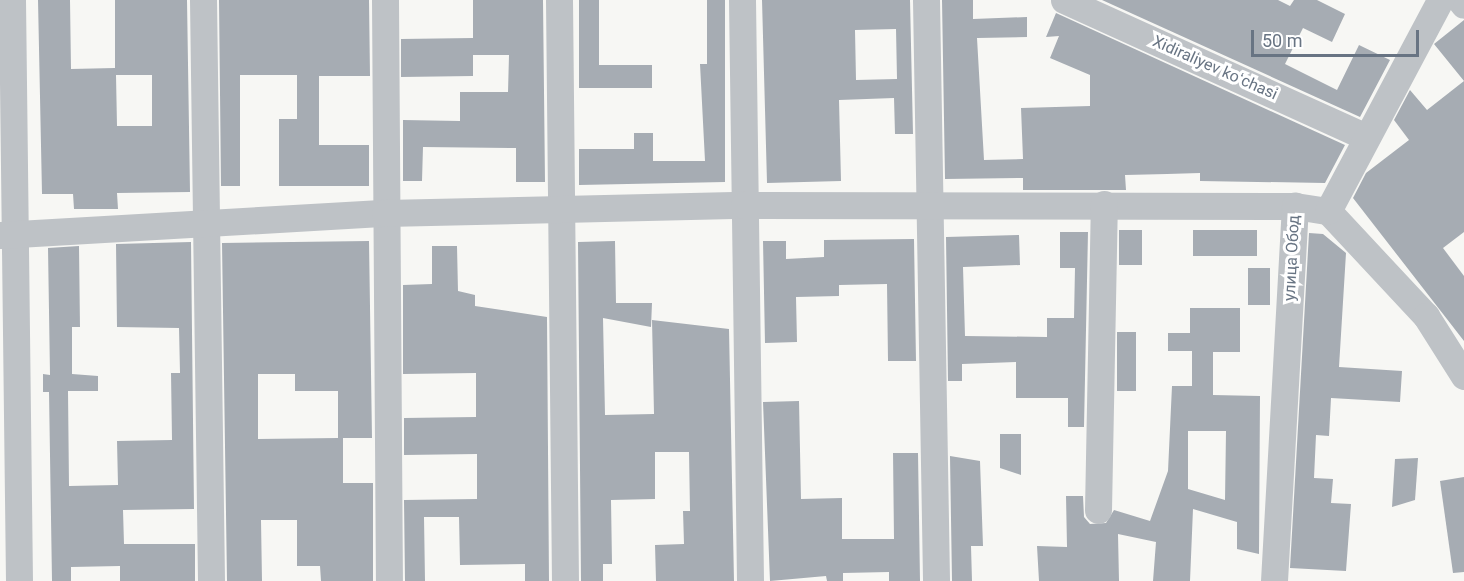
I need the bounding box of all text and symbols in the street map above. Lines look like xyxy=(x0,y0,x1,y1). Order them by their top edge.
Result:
scale bar xyxy=(1254,18,1422,56)
text: 50 m xyxy=(1262,30,1302,51)
street label: Xidiraliyev koʻchasi xyxy=(1150,32,1280,104)
street label: улица Обод xyxy=(1280,215,1304,301)

